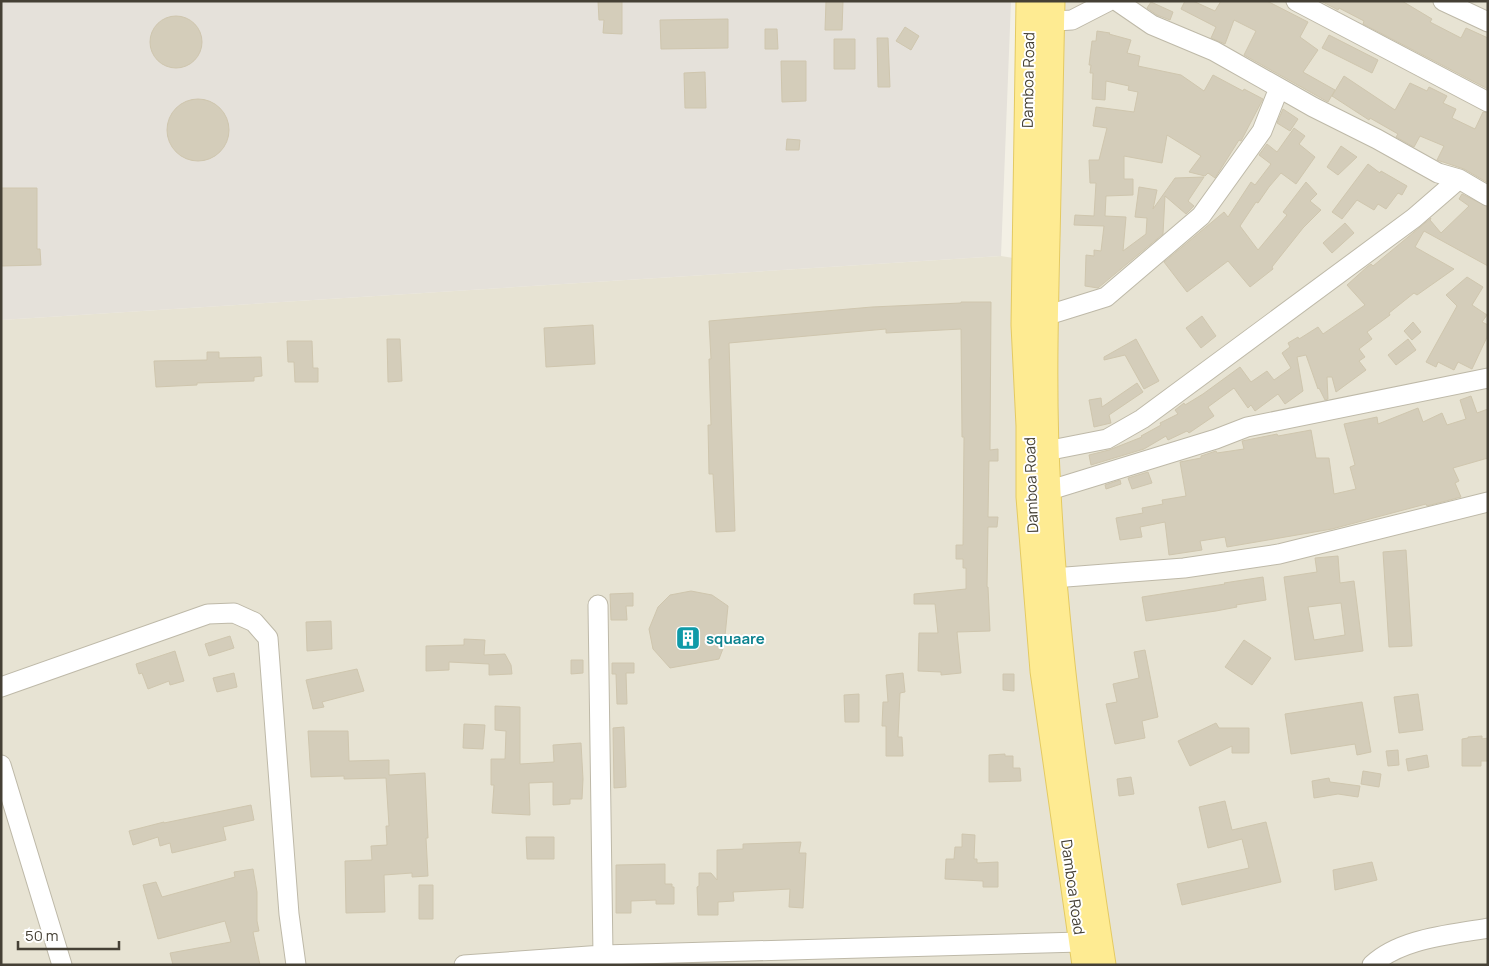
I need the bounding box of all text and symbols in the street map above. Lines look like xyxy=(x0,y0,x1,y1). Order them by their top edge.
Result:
street label: Damboa Road xyxy=(1017,32,1039,128)
street label: Damboa Road xyxy=(1019,437,1043,533)
building icon: squaare xyxy=(675,625,701,651)
place label: squaare xyxy=(706,628,765,649)
street label: Damboa Road xyxy=(1056,838,1090,936)
scale bar xyxy=(18,918,119,950)
text: 50 m xyxy=(25,925,59,946)

